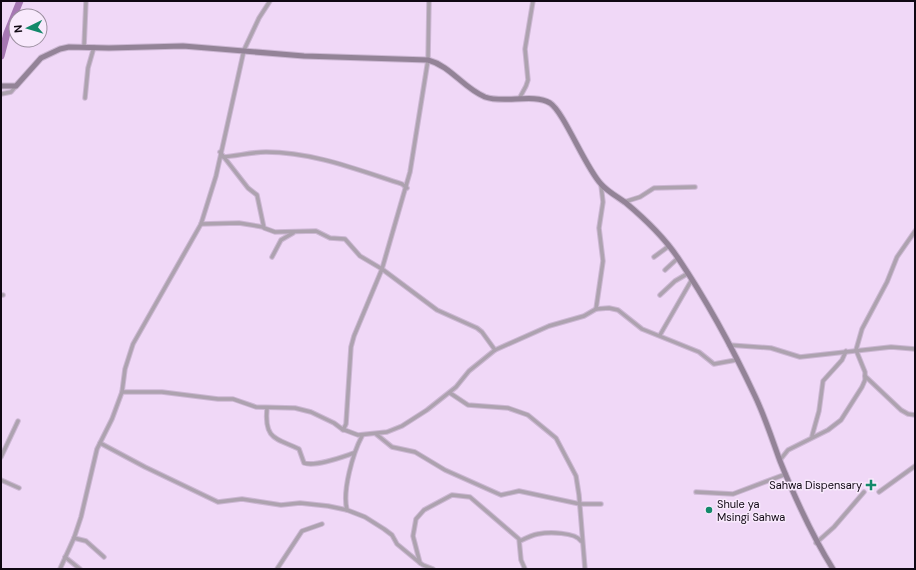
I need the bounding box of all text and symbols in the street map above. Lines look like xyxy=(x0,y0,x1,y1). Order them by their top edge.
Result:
north arrow xyxy=(8,8,48,48)
text: N xyxy=(11,24,25,33)
place label: Sahwa Dispensary xyxy=(769,478,862,492)
marker: Sahwa Dispensary xyxy=(865,479,877,491)
place label: Shule ya Msingi Sahwa xyxy=(717,497,785,524)
marker: Shule ya Msingi Sahwa xyxy=(704,505,714,515)

